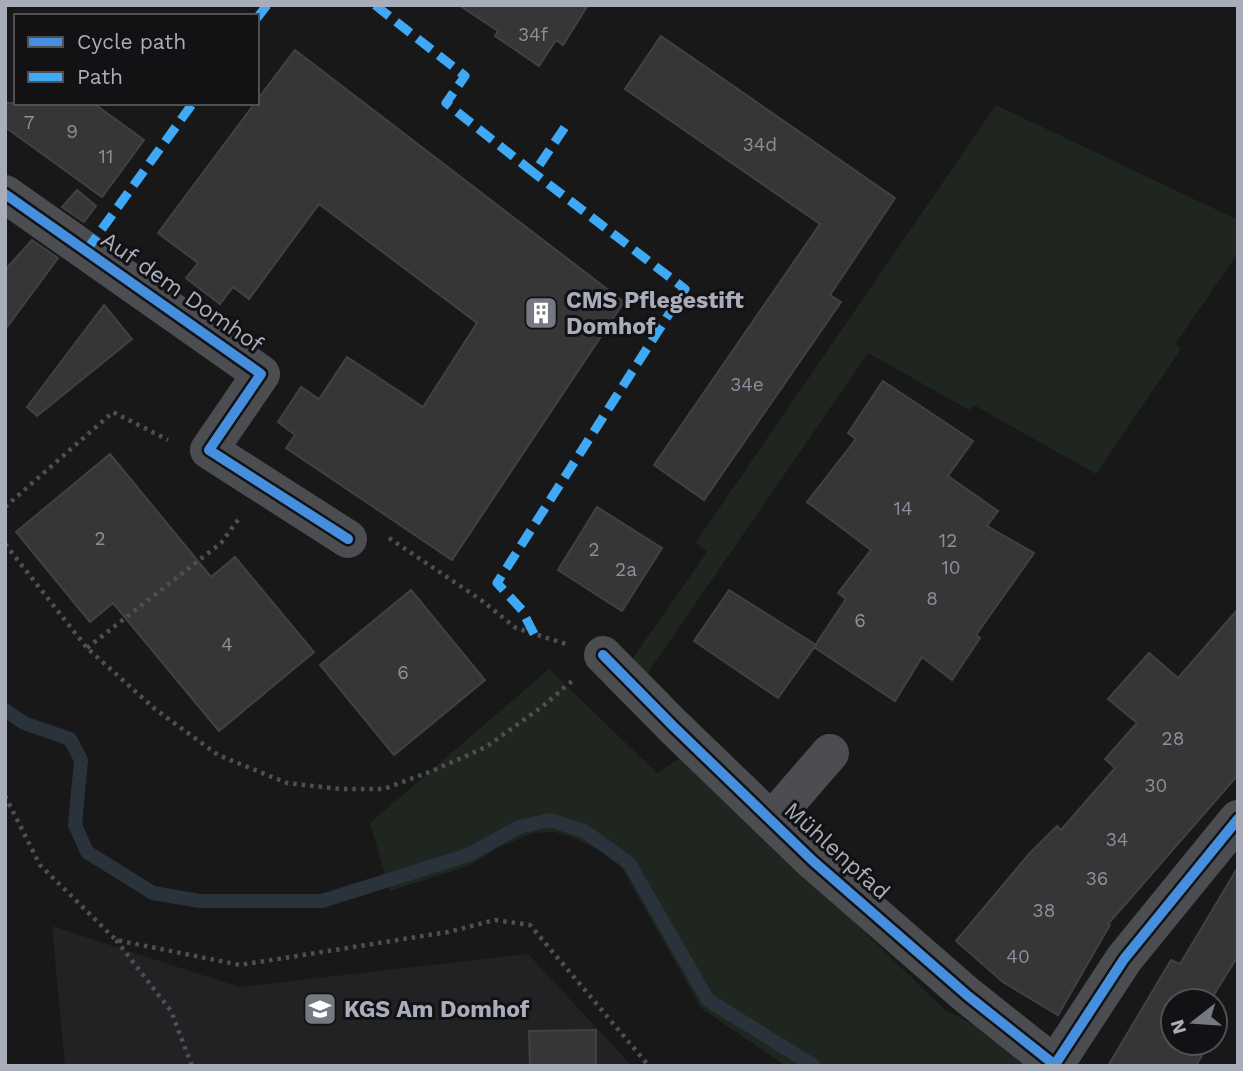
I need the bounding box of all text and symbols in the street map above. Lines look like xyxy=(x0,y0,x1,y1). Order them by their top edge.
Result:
legend xyxy=(14,14,259,105)
house number: 34f xyxy=(518,23,549,46)
text: Cycle path xyxy=(77,29,186,54)
text: Path xyxy=(77,64,123,89)
house number: 7 xyxy=(24,111,34,134)
house number: 9 xyxy=(66,120,78,143)
house number: 34d xyxy=(743,133,777,156)
house number: 11 xyxy=(99,145,113,168)
street label: Auf dem Domhof xyxy=(96,226,268,358)
place label: CMS Pflegestift Domhof xyxy=(566,287,744,340)
building icon: CMS Pflegestift Domhof xyxy=(522,294,560,332)
house number: 34e xyxy=(730,373,764,396)
house number: 14 xyxy=(893,497,913,520)
house number: 2 xyxy=(94,527,106,550)
house number: 12 xyxy=(939,529,957,552)
house number: 2 xyxy=(588,538,600,561)
house number: 10 xyxy=(941,556,961,579)
house number: 2a xyxy=(615,558,637,581)
house number: 8 xyxy=(926,587,938,610)
house number: 6 xyxy=(854,609,866,632)
house number: 4 xyxy=(221,633,233,656)
house number: 6 xyxy=(397,661,409,684)
house number: 28 xyxy=(1162,727,1184,750)
house number: 30 xyxy=(1145,774,1167,797)
street label: Mühlenpfad xyxy=(779,797,895,905)
house number: 34 xyxy=(1106,828,1128,851)
house number: 36 xyxy=(1086,867,1108,890)
house number: 38 xyxy=(1033,899,1055,922)
house number: 40 xyxy=(1006,945,1030,968)
north arrow xyxy=(1159,987,1229,1057)
school or university icon: KGS Am Domhof xyxy=(301,990,339,1028)
place label: KGS Am Domhof xyxy=(344,996,530,1023)
text: N xyxy=(1165,1017,1191,1037)

